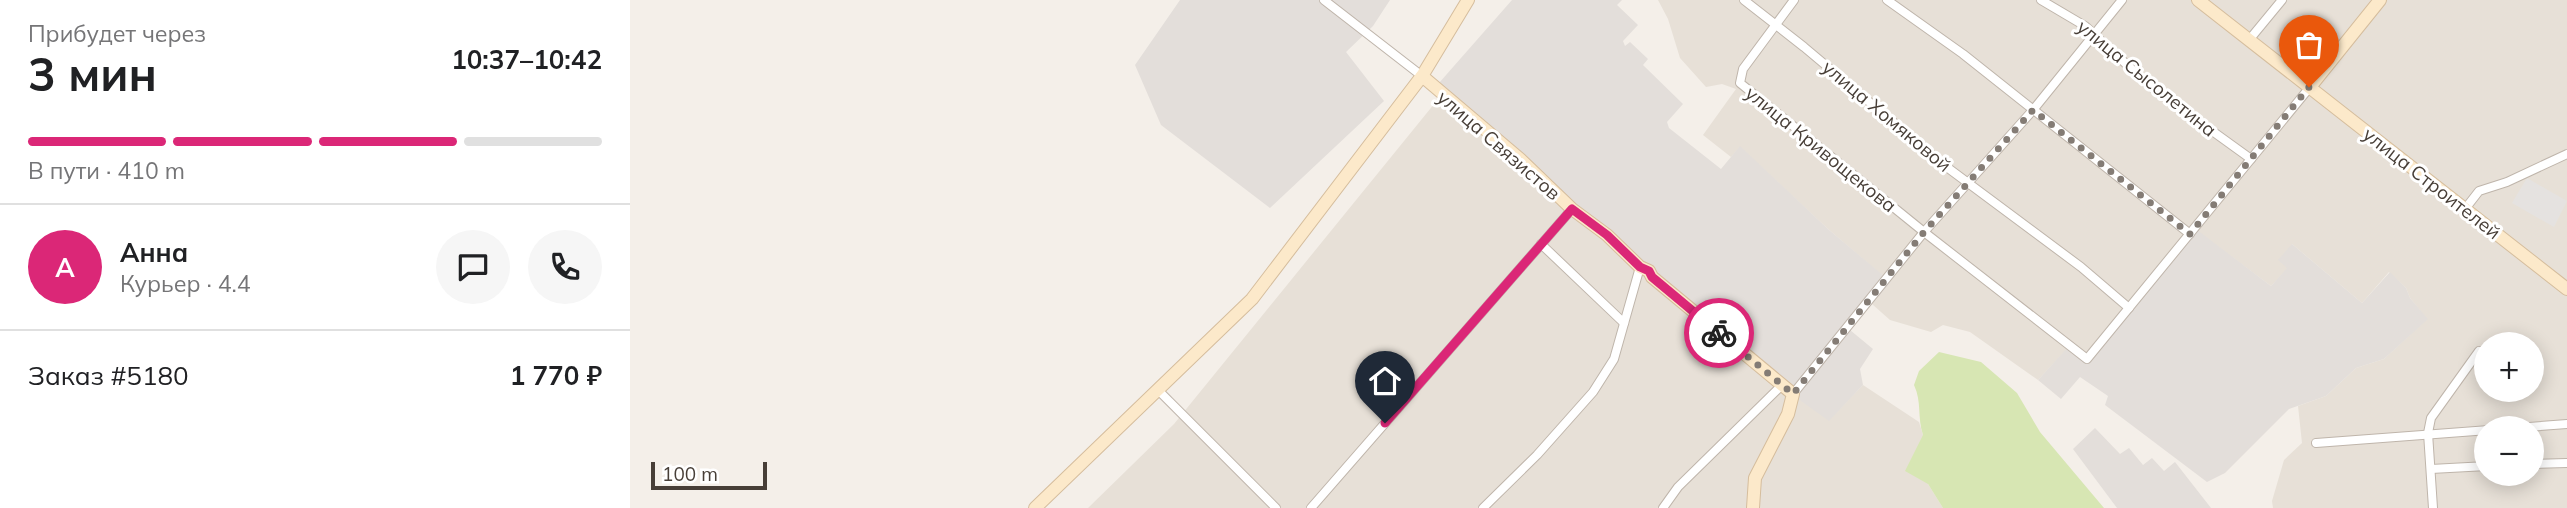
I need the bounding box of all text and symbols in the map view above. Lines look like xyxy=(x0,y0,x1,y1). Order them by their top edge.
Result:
street label: улица Сысолетина xyxy=(2072,14,2222,142)
pin xyxy=(2279,15,2339,87)
text: Прибудет через xyxy=(28,19,206,48)
icon: bag xyxy=(2290,26,2328,64)
text: 10:37–10:42 xyxy=(451,43,602,76)
text: 3 мин xyxy=(28,45,157,103)
street label: улица Хомяковой xyxy=(1818,55,1956,177)
street label: улица Кривощекова xyxy=(1741,81,1901,217)
street label: улица Связистов xyxy=(1433,85,1565,205)
street label: улица Строителей xyxy=(2358,122,2506,244)
text: В пути · 410 m xyxy=(28,156,185,185)
button: chat xyxy=(436,230,510,304)
button: phone xyxy=(528,230,602,304)
text: Анна xyxy=(120,236,188,269)
text: А xyxy=(55,251,75,284)
text: Курьер · 4.4 xyxy=(120,269,251,298)
courier xyxy=(1684,298,1754,368)
icon: bike xyxy=(1700,314,1738,352)
map controls xyxy=(2474,332,2544,486)
button: + xyxy=(2474,332,2544,402)
pin xyxy=(1355,351,1415,423)
text: Заказ #5180 xyxy=(28,359,189,392)
text: 1 770 ₽ xyxy=(510,359,602,392)
icon: home xyxy=(1366,362,1404,400)
button: − xyxy=(2474,416,2544,486)
scale bar xyxy=(651,459,766,491)
text: 100 m xyxy=(662,462,718,486)

